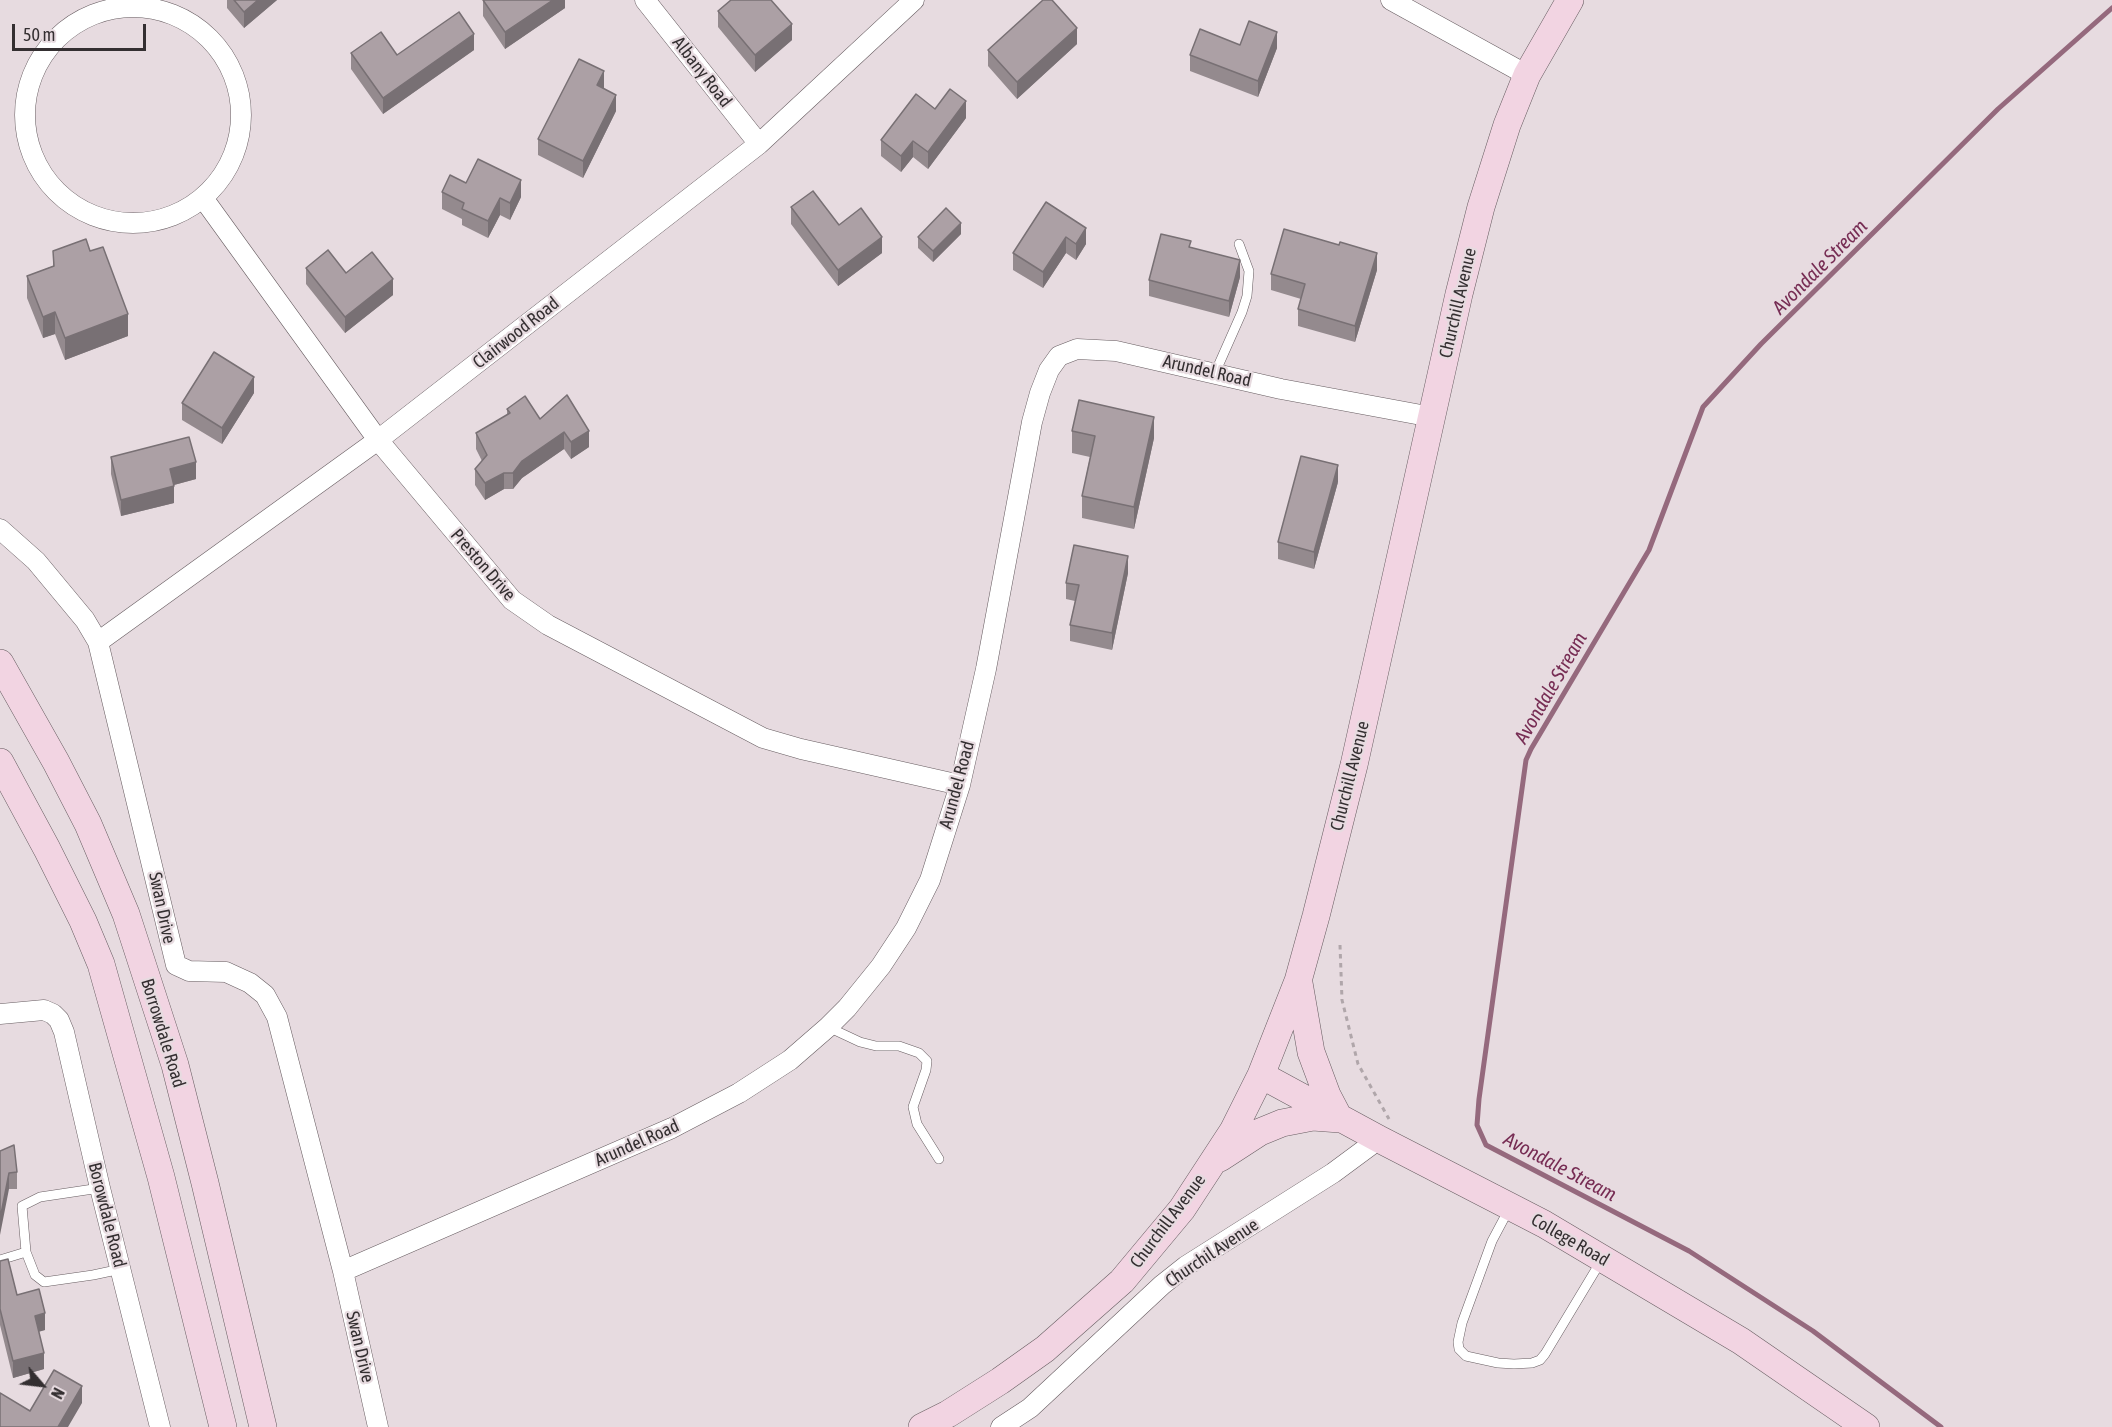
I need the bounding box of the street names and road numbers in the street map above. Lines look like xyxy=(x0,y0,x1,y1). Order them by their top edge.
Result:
street label: Albany Road xyxy=(668,32,736,112)
street label: Churchill Avenue xyxy=(1435,246,1481,360)
street label: Clairwood Road xyxy=(469,293,563,373)
street label: Arundel Road xyxy=(1161,350,1253,392)
street label: Preston Drive xyxy=(446,525,520,605)
street label: Churchill Avenue xyxy=(1326,719,1374,833)
street label: Arundel Road xyxy=(935,739,979,831)
street label: Swan Drive xyxy=(144,870,180,946)
street label: Borrowdale Road xyxy=(136,976,190,1090)
street label: Arundel Road xyxy=(592,1115,682,1171)
street label: Borowdale Road xyxy=(84,1160,130,1270)
street label: Churchill Avenue xyxy=(1126,1170,1210,1272)
street label: College Road xyxy=(1527,1209,1613,1271)
street label: Churchil Avenue xyxy=(1161,1214,1263,1292)
street label: Swan Drive xyxy=(341,1309,379,1385)

